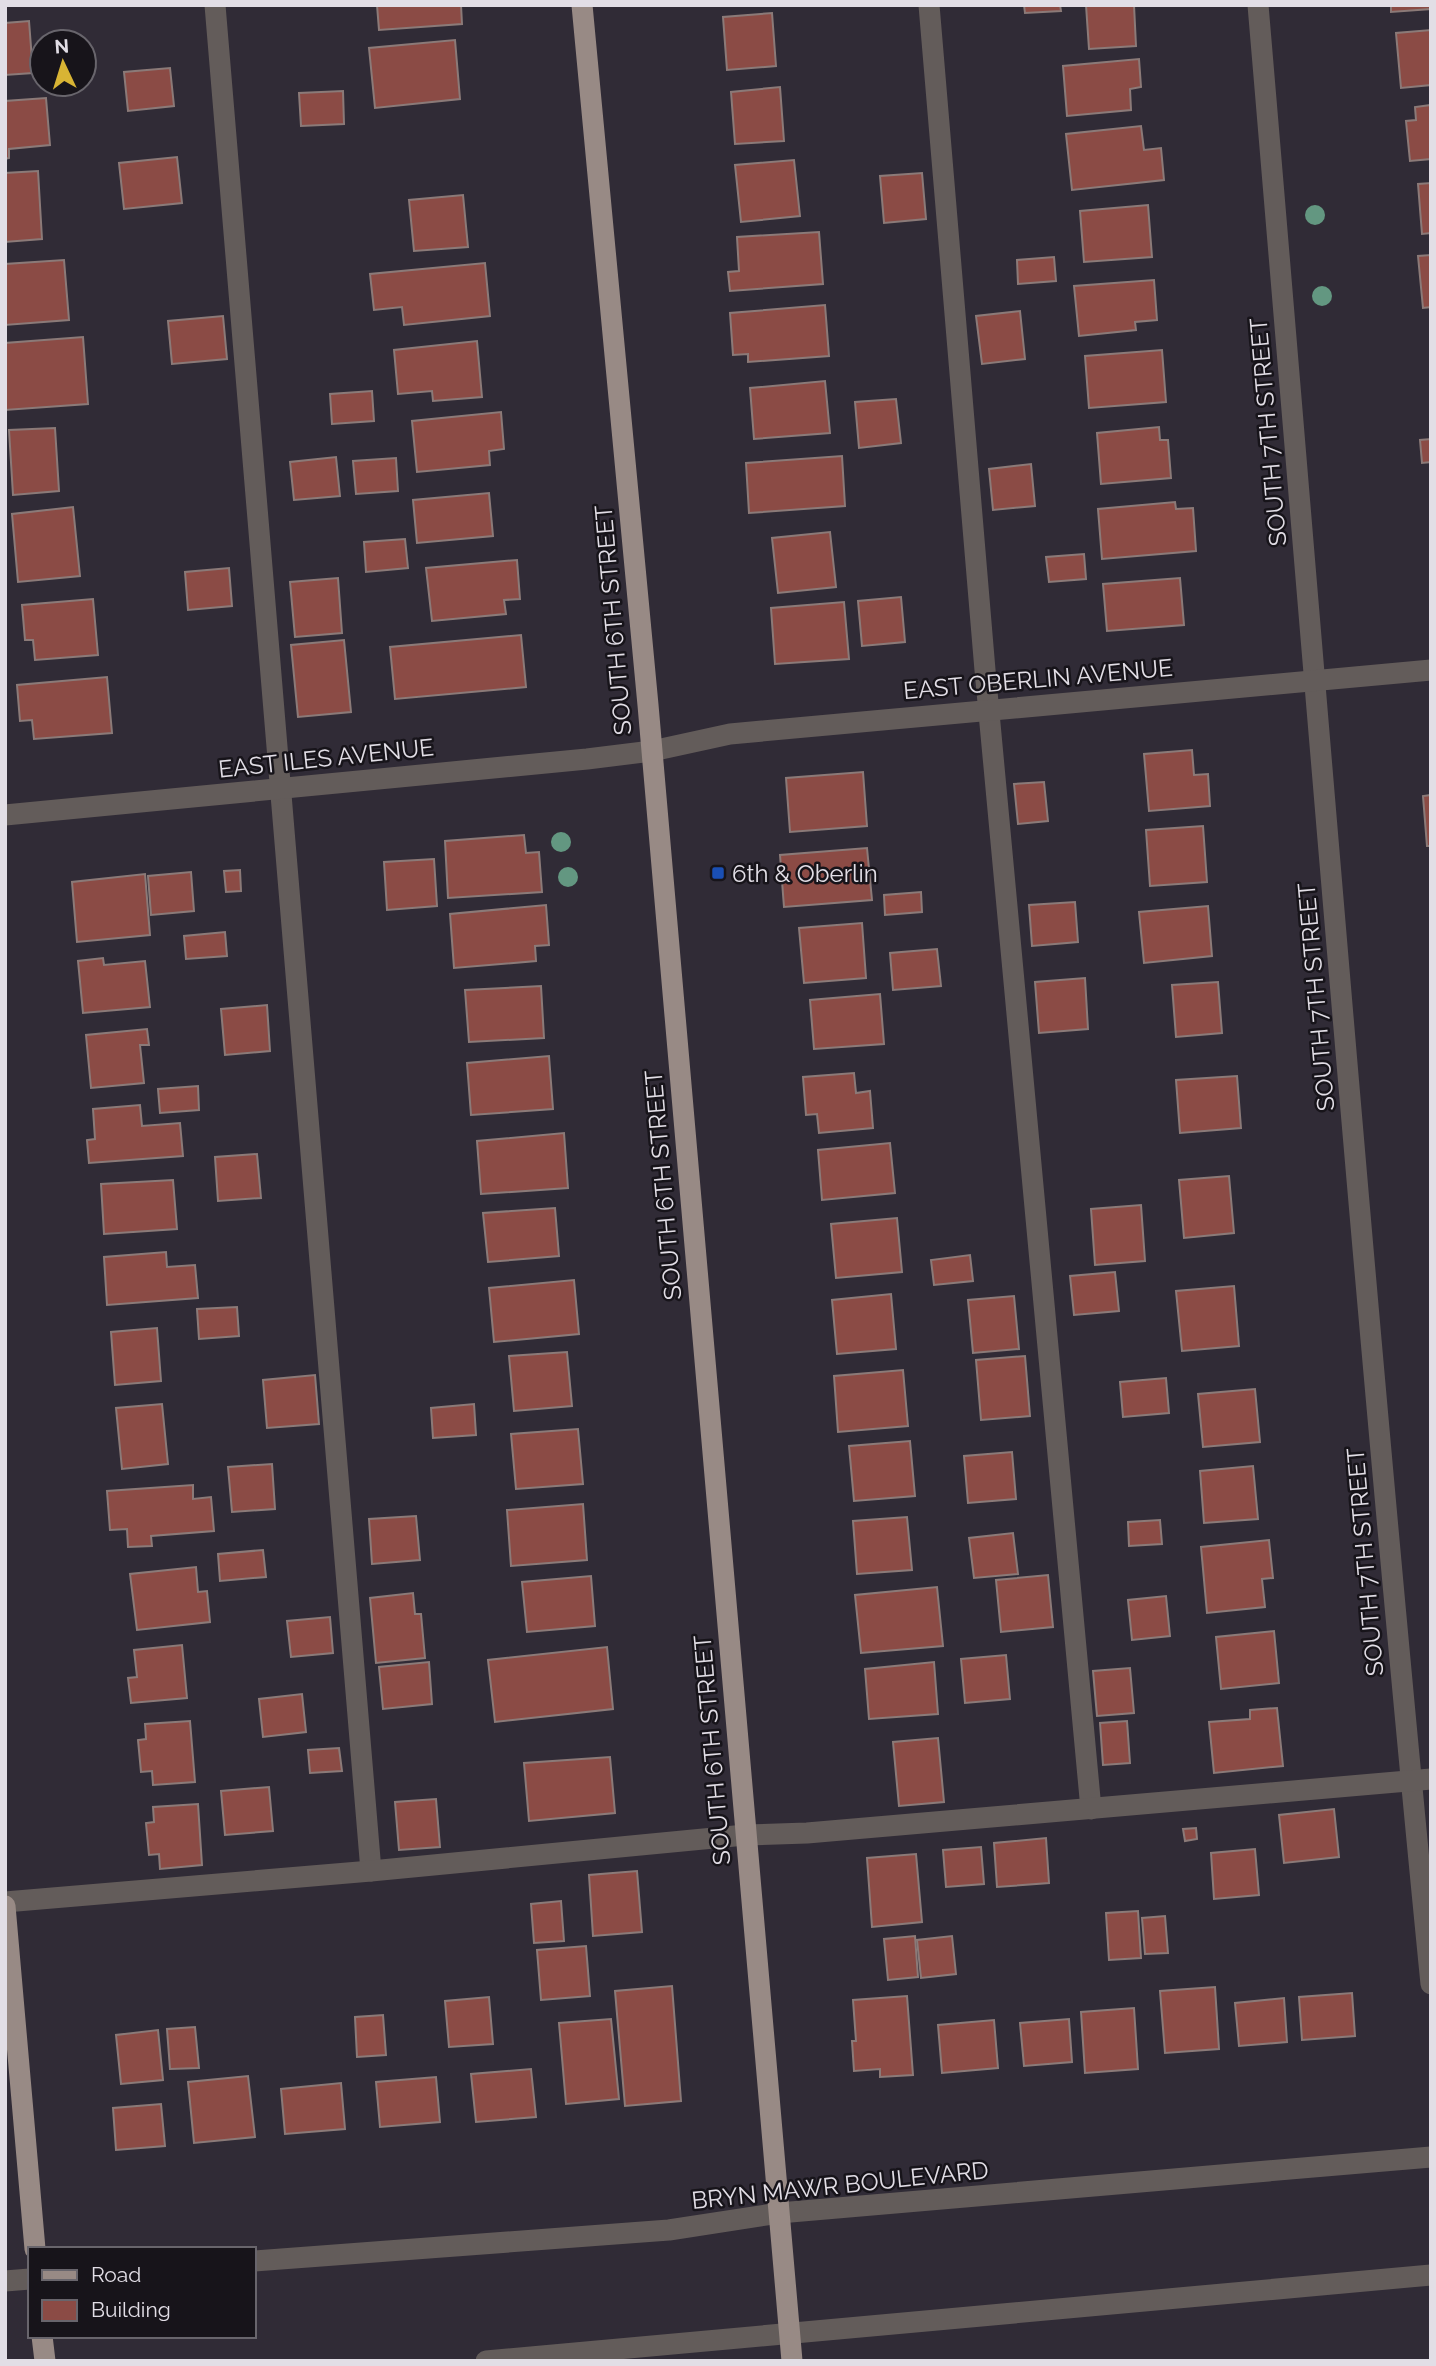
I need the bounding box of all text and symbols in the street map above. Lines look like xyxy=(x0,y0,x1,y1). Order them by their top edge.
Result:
north arrow xyxy=(28,28,98,98)
text: N xyxy=(54,35,70,58)
street label: SOUTH 7TH STREET xyxy=(1244,316,1292,547)
street label: SOUTH 6TH STREET xyxy=(588,503,637,736)
street label: EAST OBERLIN AVENUE xyxy=(902,653,1174,705)
street label: EAST ILES AVENUE xyxy=(217,732,435,784)
place label: 6th & Oberlin xyxy=(732,859,878,888)
marker: 6th & Oberlin xyxy=(710,865,726,881)
street label: SOUTH 7TH STREET xyxy=(1292,881,1340,1112)
street label: SOUTH 6TH STREET xyxy=(638,1068,687,1301)
street label: SOUTH 7TH STREET xyxy=(1341,1446,1389,1677)
street label: SOUTH 6TH STREET xyxy=(687,1633,736,1866)
street label: BRYN MAWR BOULEVARD xyxy=(690,2155,990,2215)
legend xyxy=(28,2247,256,2338)
text: Road xyxy=(91,2262,141,2287)
text: Building xyxy=(91,2297,171,2322)

